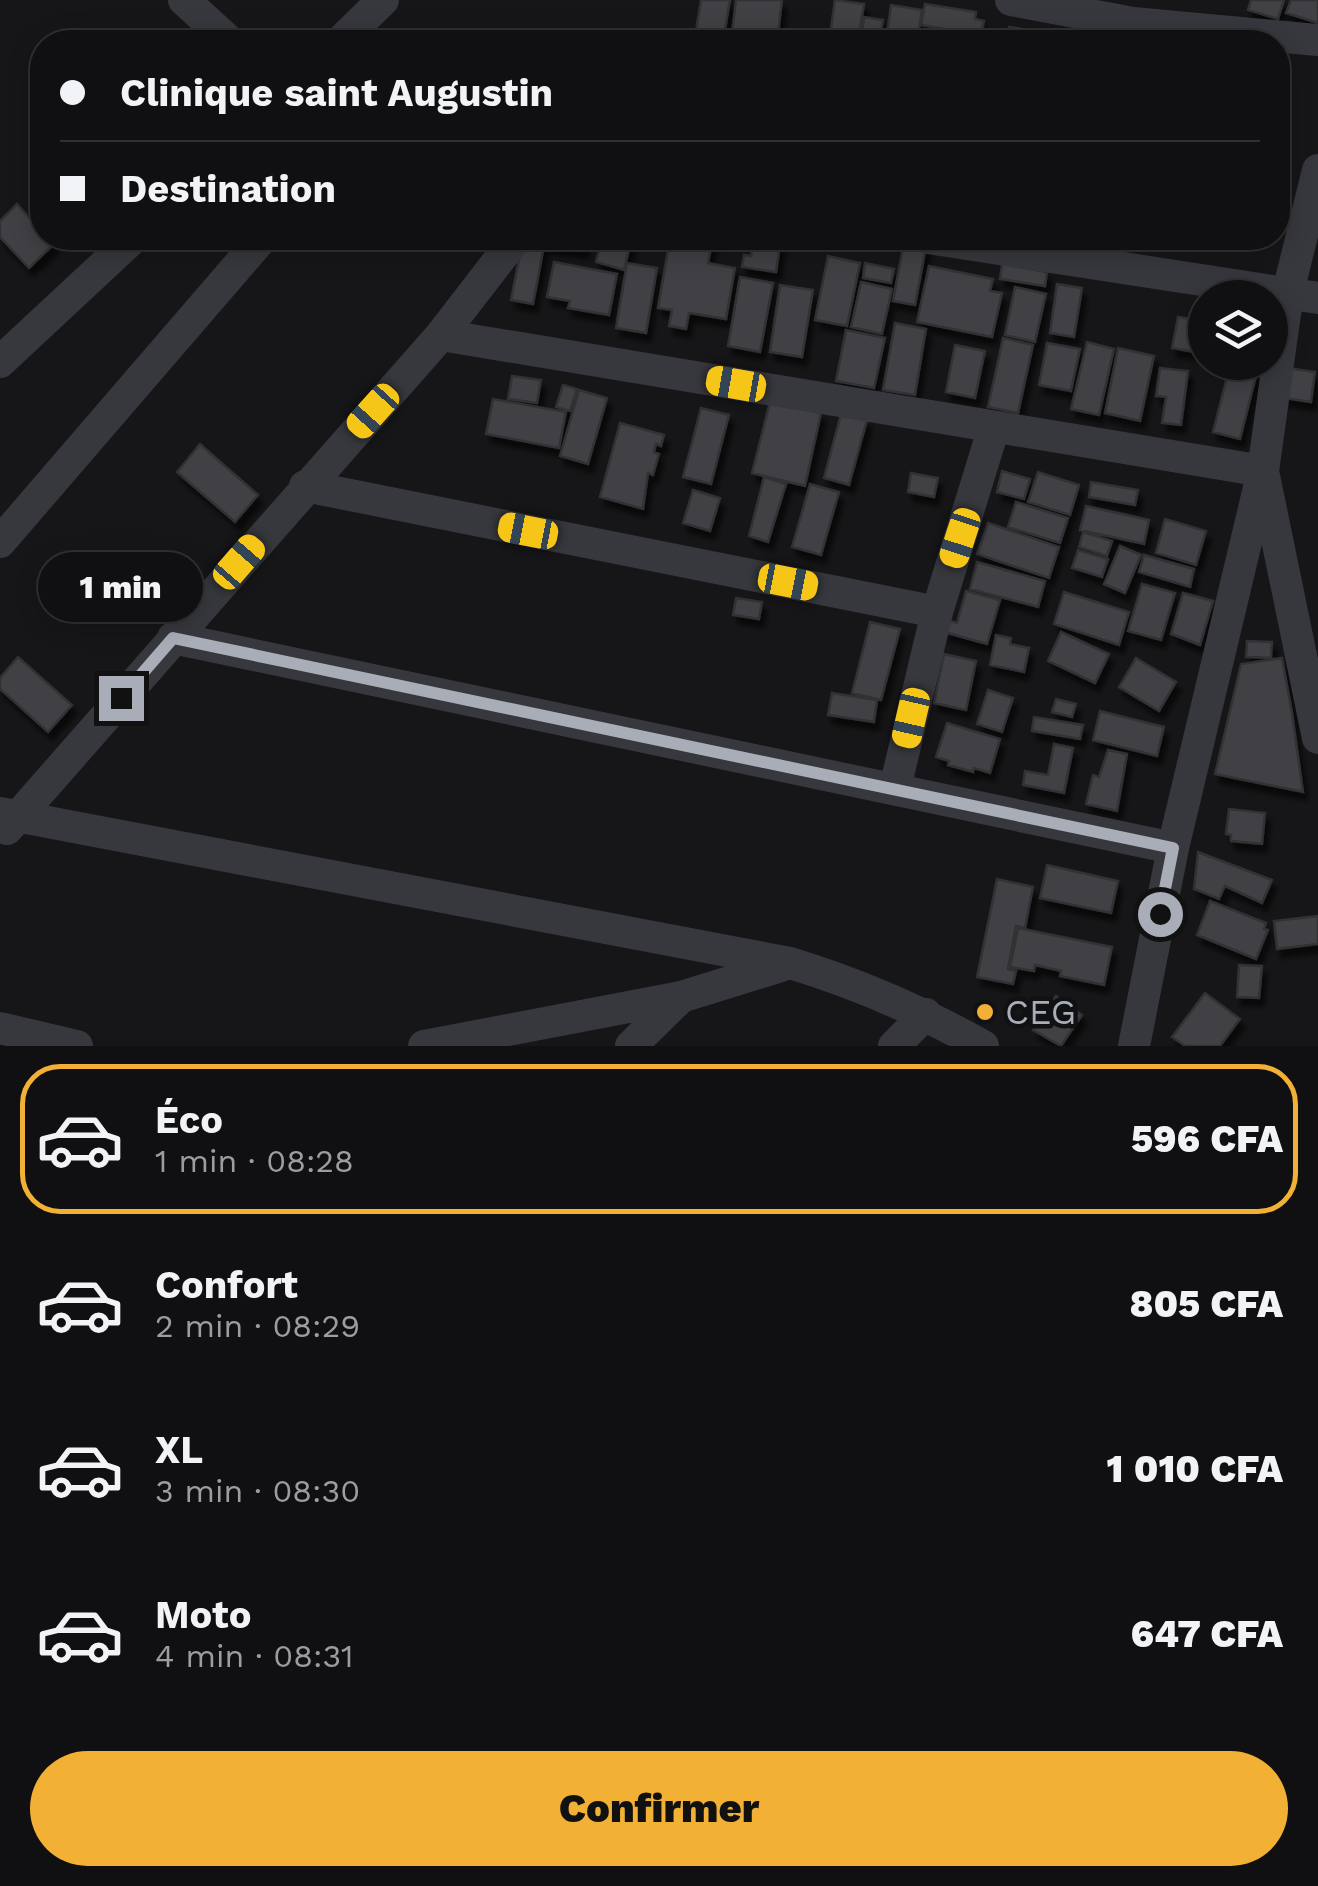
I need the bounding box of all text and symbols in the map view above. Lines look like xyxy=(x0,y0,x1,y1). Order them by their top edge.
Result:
text: Clinique saint Augustin xyxy=(120,71,553,115)
text: Destination xyxy=(120,167,336,211)
map controls xyxy=(1188,280,1288,380)
button: layers xyxy=(1188,280,1288,380)
car xyxy=(704,364,768,404)
car xyxy=(342,379,404,443)
car xyxy=(936,505,984,571)
car xyxy=(496,511,560,551)
car xyxy=(208,530,270,594)
callout: 1 min xyxy=(38,553,204,623)
car xyxy=(756,562,820,602)
text: 1 min xyxy=(79,568,162,606)
route end xyxy=(99,676,144,721)
car xyxy=(890,685,932,751)
route start xyxy=(1138,892,1183,937)
place label: CEG xyxy=(1005,991,1076,1033)
marker: CEG xyxy=(974,1001,996,1023)
icon: car xyxy=(35,1094,125,1184)
text: Éco xyxy=(155,1098,223,1142)
text: 596 CFA xyxy=(1131,1117,1283,1161)
text: 1 min · 08:28 xyxy=(155,1142,354,1180)
icon: car xyxy=(35,1259,125,1349)
text: Confort xyxy=(155,1263,298,1307)
text: 805 CFA xyxy=(1130,1282,1283,1326)
text: 2 min · 08:29 xyxy=(155,1307,360,1345)
icon: car xyxy=(35,1424,125,1514)
text: XL xyxy=(155,1428,203,1472)
text: 1 010 CFA xyxy=(1107,1447,1283,1491)
text: 3 min · 08:30 xyxy=(155,1472,360,1510)
icon: car xyxy=(35,1589,125,1679)
text: Moto xyxy=(155,1593,251,1637)
text: 647 CFA xyxy=(1131,1612,1283,1656)
text: 4 min · 08:31 xyxy=(155,1637,354,1675)
button: Confirmer xyxy=(30,1751,1288,1866)

